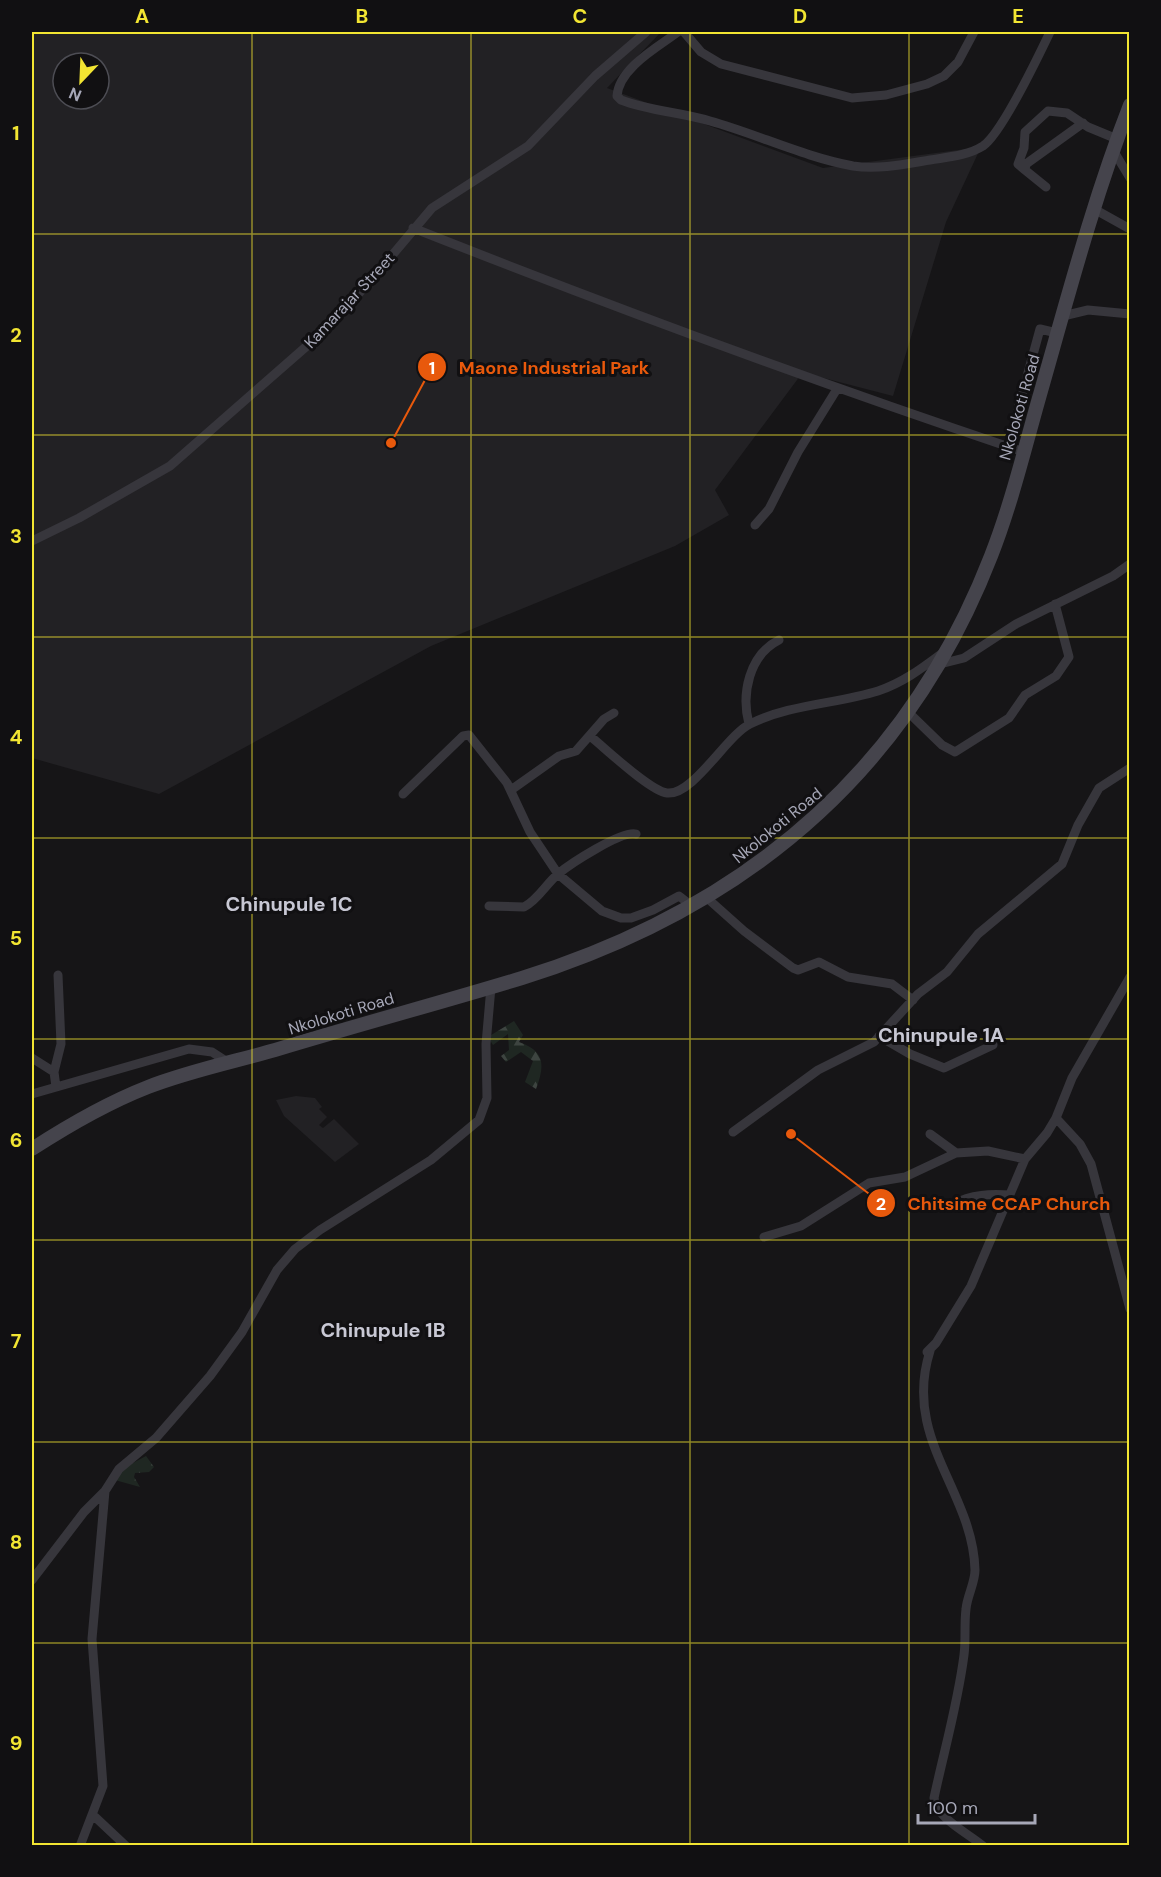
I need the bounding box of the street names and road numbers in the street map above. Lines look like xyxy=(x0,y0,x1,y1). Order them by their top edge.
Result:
street label: Kamarajar Street xyxy=(300,248,399,353)
street label: Nkolokoti Road xyxy=(994,352,1045,463)
street label: Nkolokoti Road xyxy=(728,783,826,868)
street label: Nkolokoti Road xyxy=(286,987,397,1040)

